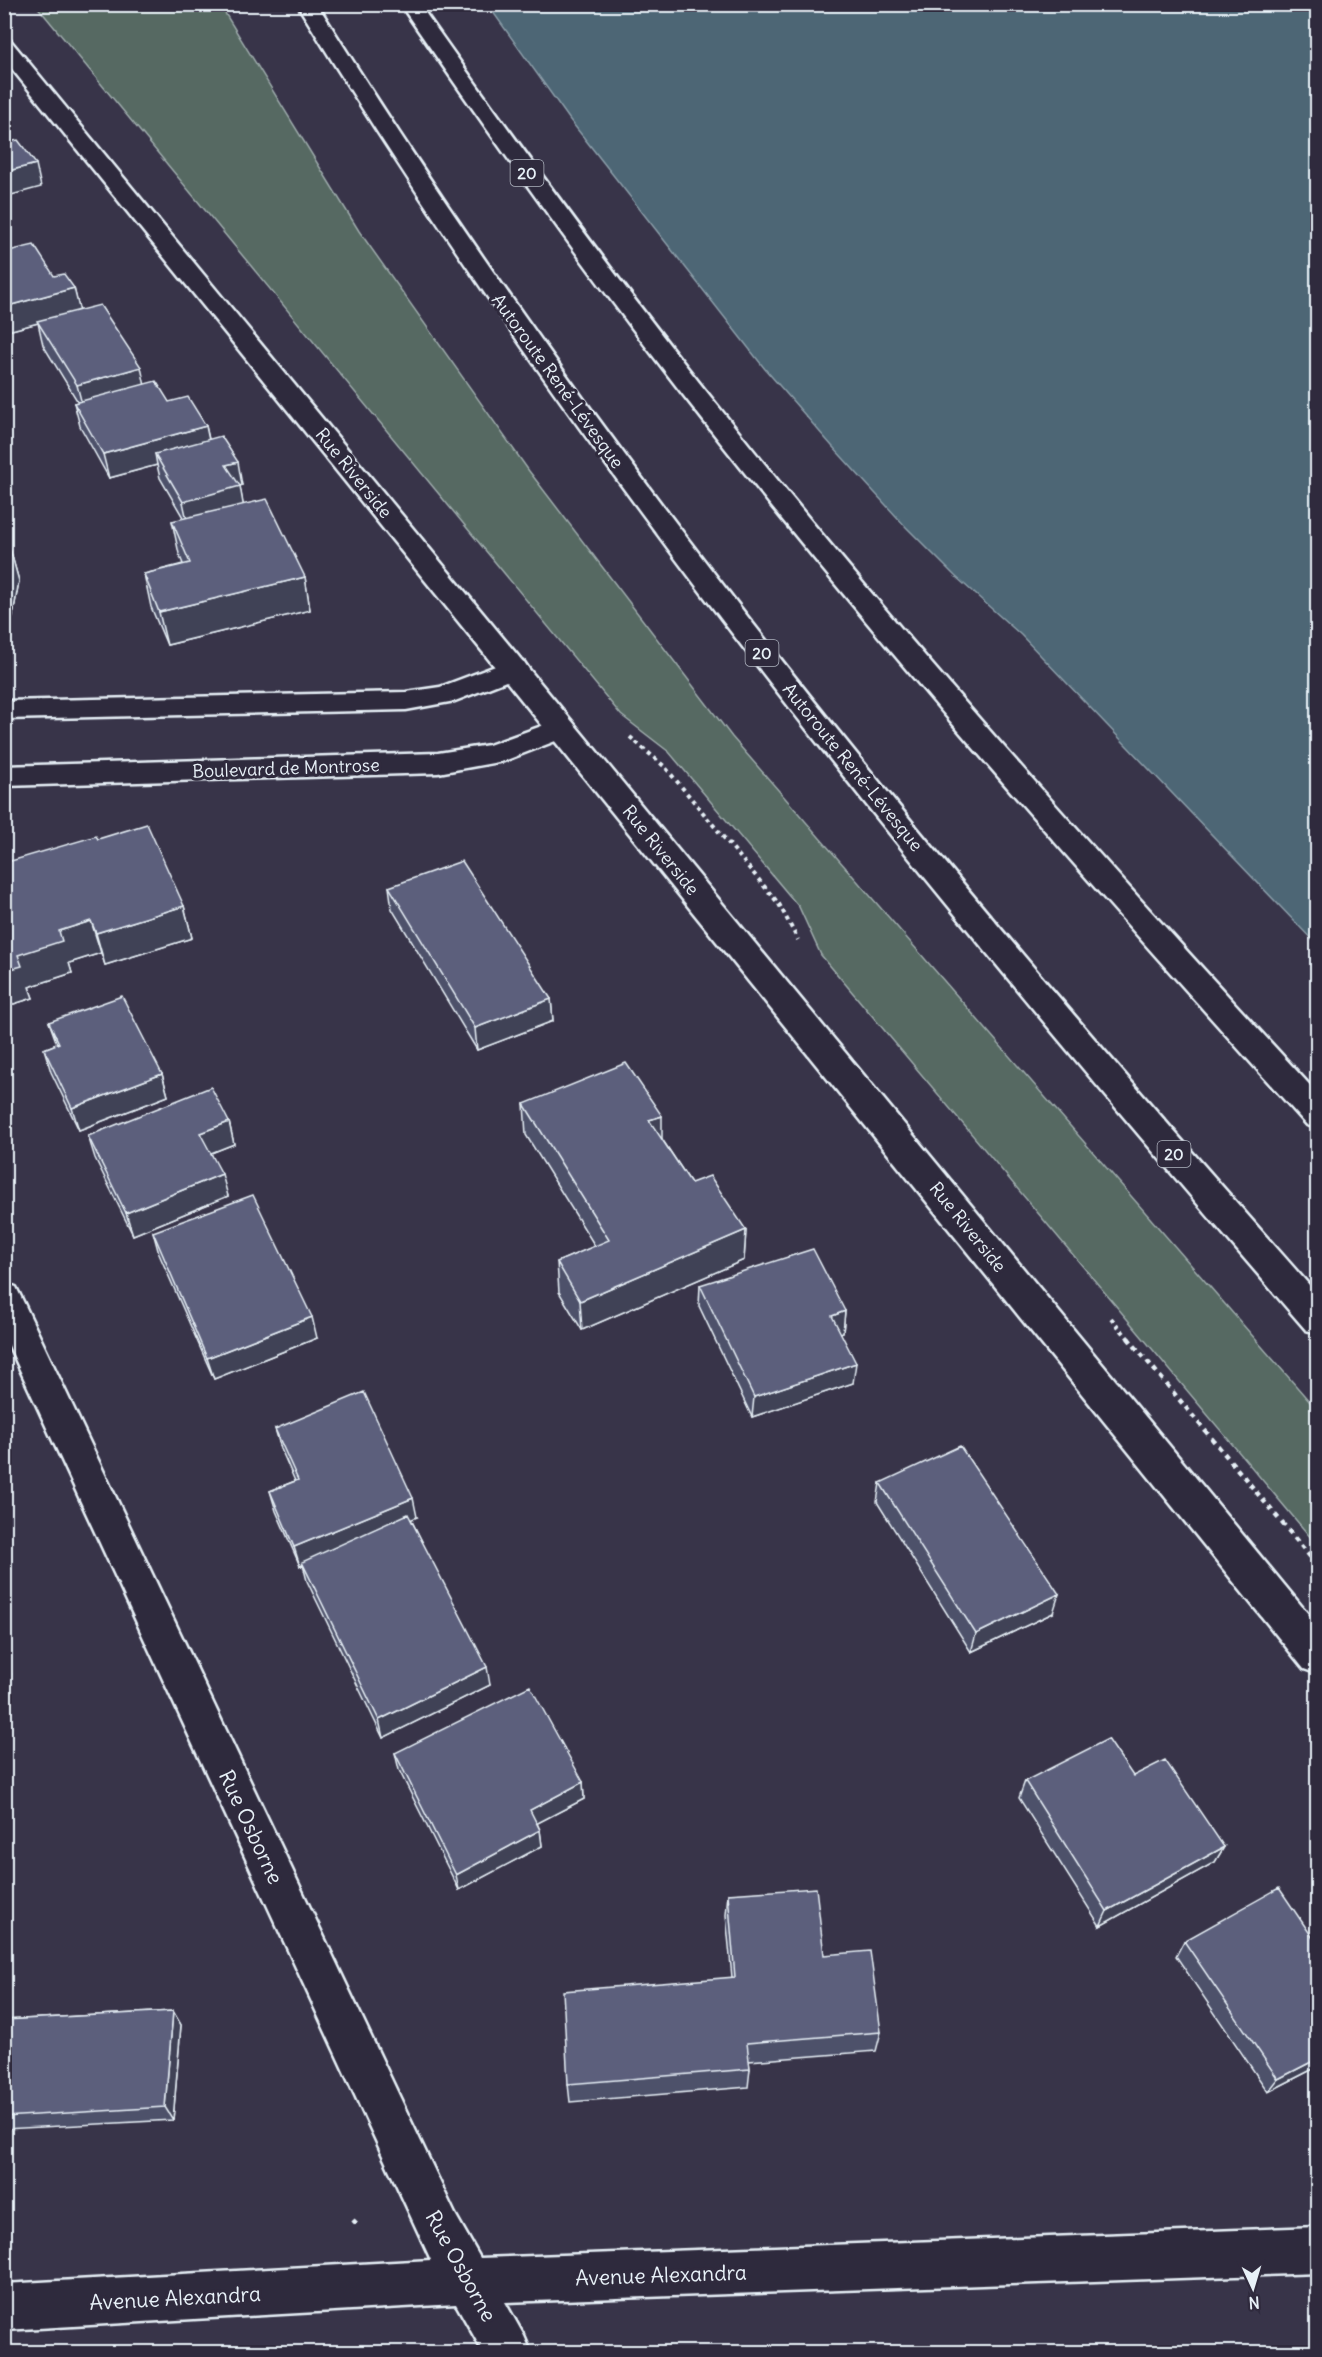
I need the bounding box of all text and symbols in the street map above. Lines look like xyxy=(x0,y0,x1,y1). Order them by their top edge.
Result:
road number: 20 xyxy=(510,160,544,186)
street label: Autoroute René-Lévesque xyxy=(487,289,629,473)
street label: Rue Riverside xyxy=(311,423,397,523)
road number: 20 xyxy=(746,640,778,666)
street label: Autoroute René-Lévesque xyxy=(778,678,928,856)
street label: Boulevard de Montrose xyxy=(192,753,380,783)
street label: Rue Riverside xyxy=(618,800,704,900)
road number: 20 xyxy=(1158,1141,1190,1167)
street label: Rue Riverside xyxy=(925,1177,1011,1277)
street label: Rue Osborne xyxy=(213,1766,289,1888)
street label: Rue Osborne xyxy=(419,2206,503,2326)
north arrow xyxy=(1223,2258,1283,2318)
street label: Avenue Alexandra xyxy=(575,2259,747,2291)
street label: Avenue Alexandra xyxy=(89,2280,261,2316)
text: N xyxy=(1248,2293,1260,2313)

